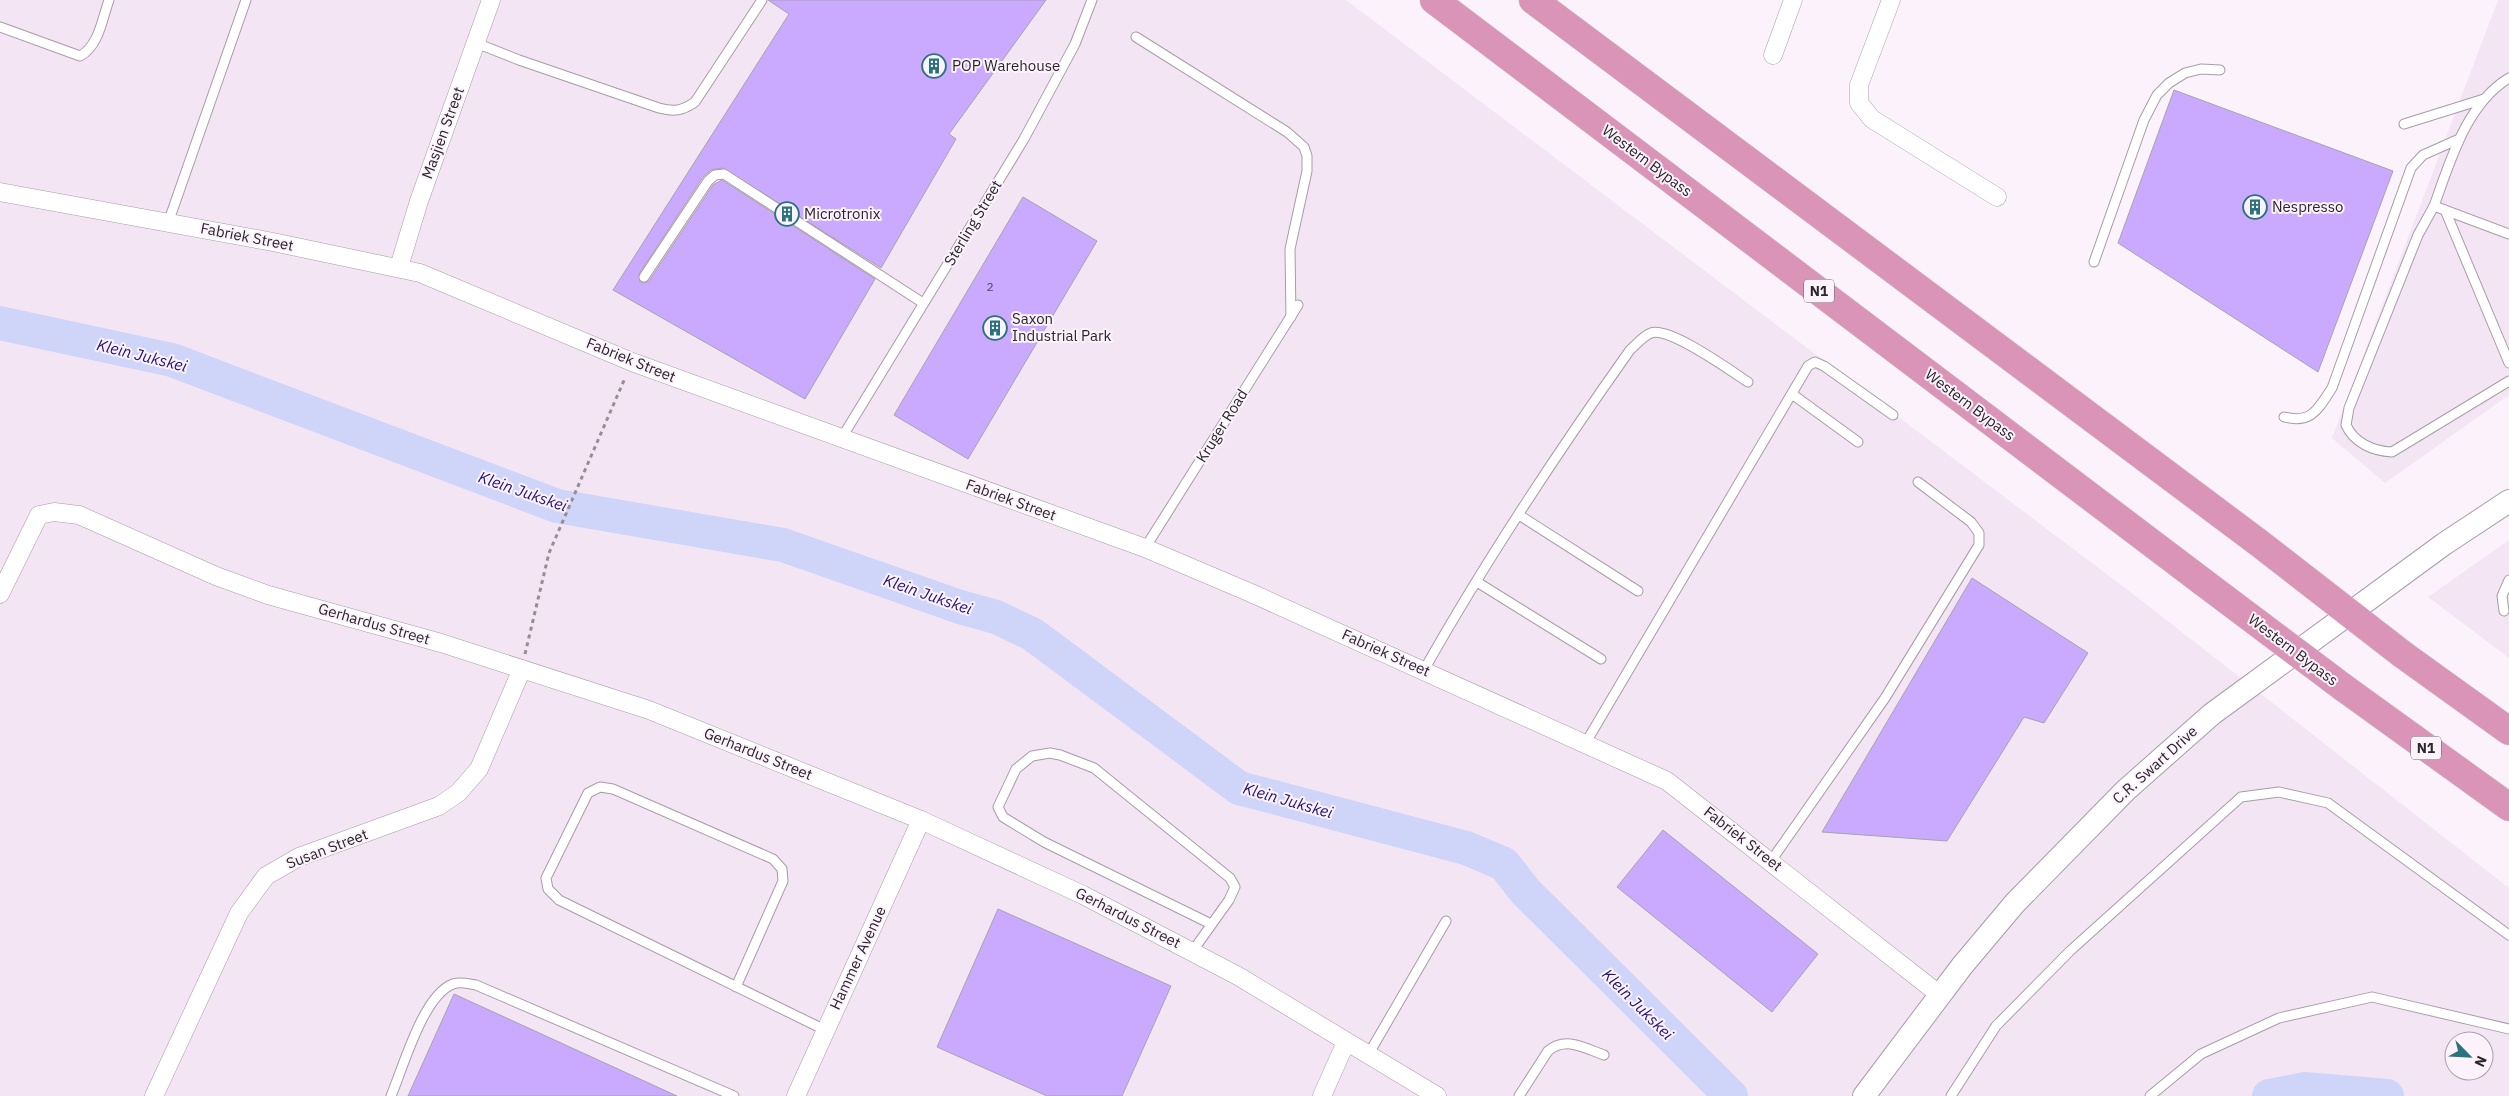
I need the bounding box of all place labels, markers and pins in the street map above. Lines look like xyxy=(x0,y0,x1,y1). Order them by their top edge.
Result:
building icon: POP Warehouse xyxy=(921,53,947,79)
place label: POP Warehouse xyxy=(952,56,1060,75)
building icon: Nespresso xyxy=(2242,194,2268,220)
place label: Nespresso xyxy=(2272,197,2343,216)
building icon: Microtronix xyxy=(774,201,800,227)
place label: Microtronix xyxy=(804,204,881,223)
place label: Saxon Industrial Park xyxy=(1012,309,1112,345)
building icon: Saxon Industrial Park xyxy=(982,315,1008,341)

